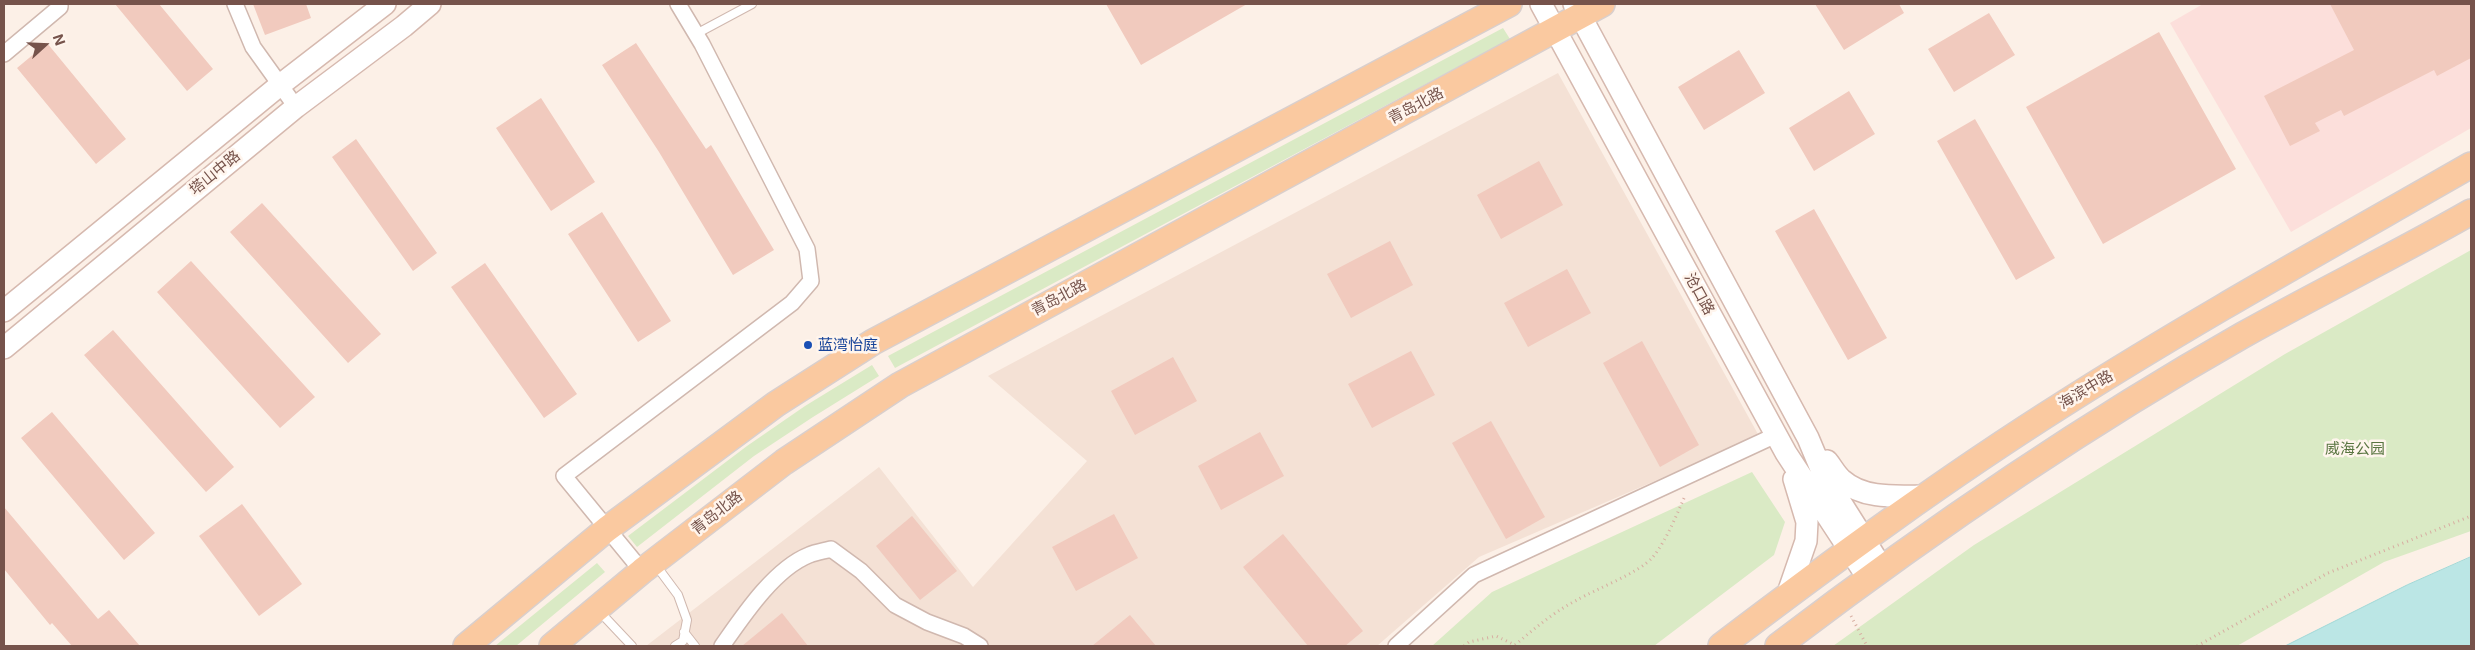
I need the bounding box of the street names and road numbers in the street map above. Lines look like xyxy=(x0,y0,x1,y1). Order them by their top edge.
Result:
street label: 青岛北路 xyxy=(1385,84,1447,128)
street label: 塔山中路 xyxy=(186,147,244,199)
street label: 沧口路 xyxy=(1680,270,1718,318)
street label: 青岛北路 xyxy=(1028,276,1090,320)
street label: 海滨中路 xyxy=(2056,367,2116,413)
street label: 青岛北路 xyxy=(688,487,746,539)

